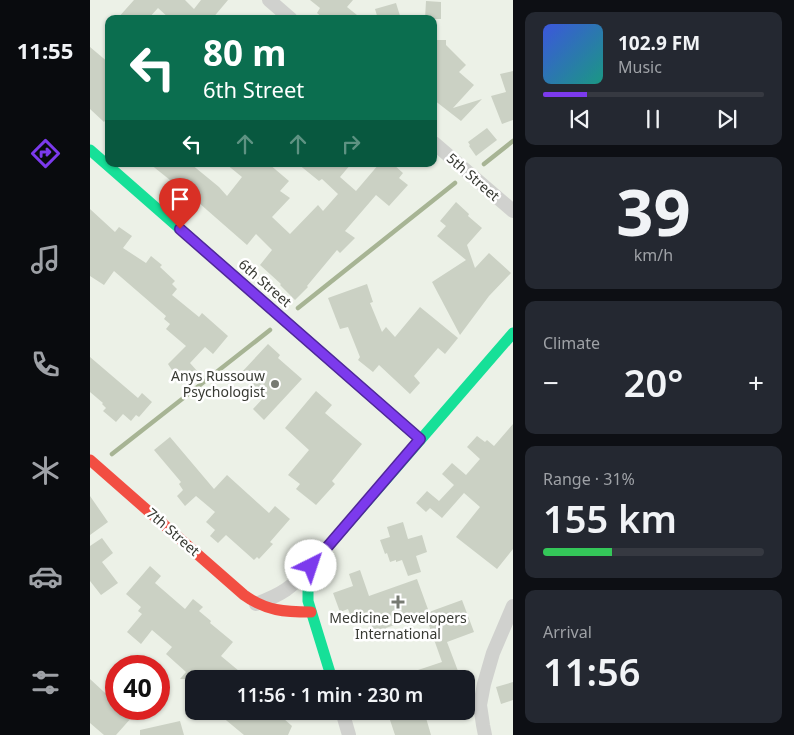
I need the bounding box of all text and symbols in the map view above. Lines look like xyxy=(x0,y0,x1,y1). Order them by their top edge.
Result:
text: 80 m xyxy=(203,29,286,76)
text: 102.9 FM xyxy=(618,30,700,56)
text: 11:55 xyxy=(17,35,73,65)
icon: left xyxy=(120,35,185,100)
text: Music xyxy=(618,56,662,78)
text: 6th Street xyxy=(203,74,304,104)
icon: previous xyxy=(566,105,594,133)
icon: pause xyxy=(639,105,667,133)
icon: next xyxy=(713,105,741,133)
icon: left xyxy=(178,130,206,158)
icon: ahead xyxy=(231,130,259,158)
icon: ahead xyxy=(284,130,312,158)
icon: right xyxy=(337,130,365,158)
icon: directions xyxy=(28,136,63,171)
street label: 5th Street xyxy=(443,148,504,205)
text: 39 xyxy=(616,167,691,255)
pin xyxy=(159,178,201,229)
icon: arrive xyxy=(166,185,194,213)
icon: music xyxy=(28,242,63,277)
text: km/h xyxy=(634,244,673,266)
street label: 6th Street xyxy=(235,254,296,311)
text: Climate xyxy=(543,332,600,354)
icon: phone xyxy=(28,347,63,382)
text: 20° xyxy=(624,356,683,408)
text: − xyxy=(543,363,559,401)
text: + xyxy=(748,363,764,401)
place label: Anys Russouw Psychologist xyxy=(171,366,265,401)
marker: Anys Russouw Psychologist xyxy=(269,378,281,390)
icon: climate xyxy=(28,453,63,488)
text: Range · 31% xyxy=(543,468,635,490)
text: 155 km xyxy=(543,492,677,544)
street label: 7th Street xyxy=(143,503,204,560)
position arrow xyxy=(284,539,336,591)
icon: car xyxy=(28,559,63,594)
marker: Medicine Developers International xyxy=(392,596,404,608)
place label: Medicine Developers International xyxy=(329,608,467,643)
text: Arrival xyxy=(543,621,592,643)
text: 11:56 xyxy=(543,645,640,697)
speed limit sign: 40 xyxy=(105,655,170,720)
icon: filters xyxy=(28,665,63,700)
text: 11:56 · 1 min · 230 m xyxy=(237,682,423,708)

